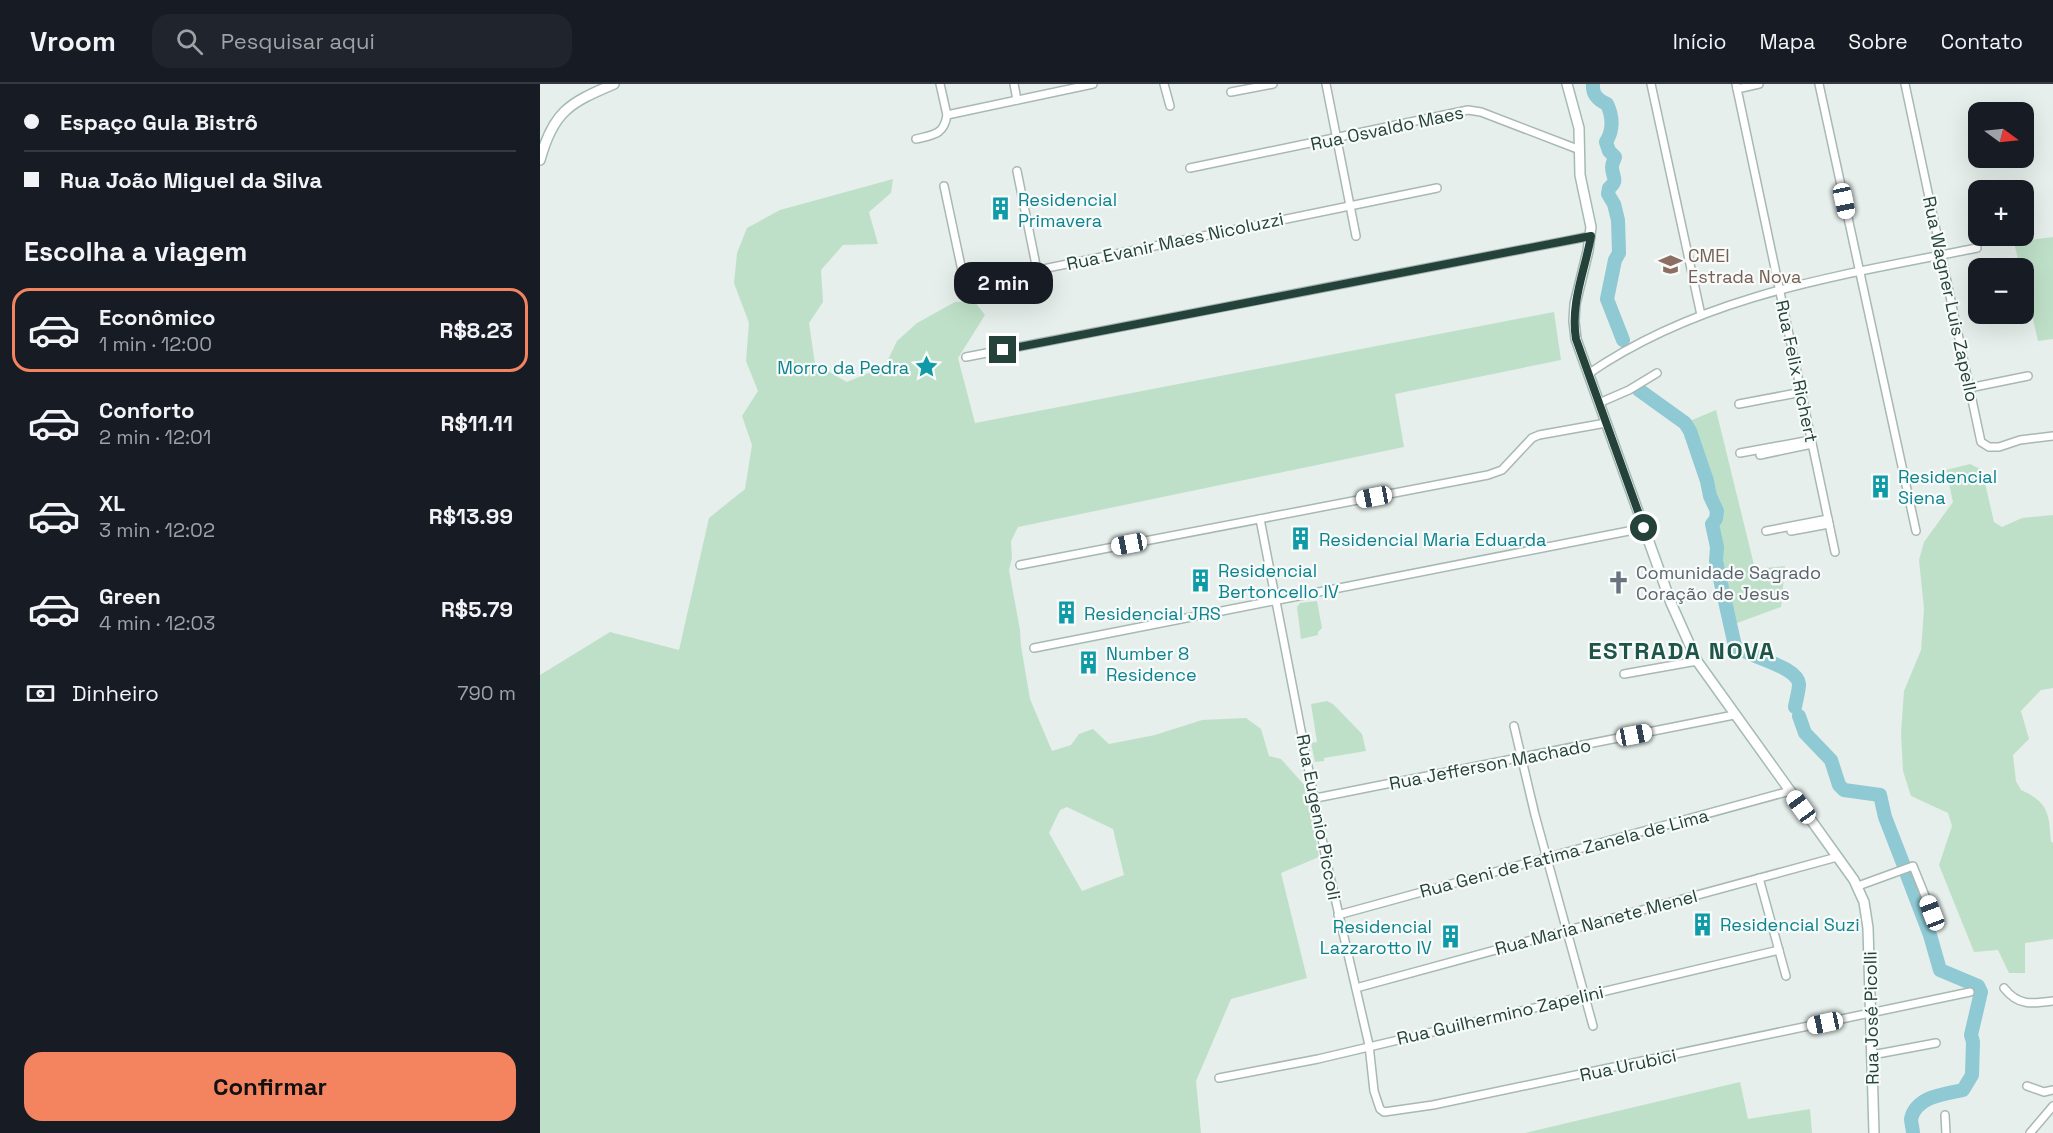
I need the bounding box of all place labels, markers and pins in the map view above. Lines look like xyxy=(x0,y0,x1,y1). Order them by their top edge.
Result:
place label: Residencial Primavera xyxy=(1018,188,1117,232)
building icon: Residencial Primavera xyxy=(987,196,1013,222)
place label: CMEI Estrada Nova xyxy=(1688,244,1801,288)
school or university icon: CMEI Estrada Nova xyxy=(1657,252,1683,278)
place icon: Morro da Pedra xyxy=(914,354,940,380)
place label: Morro da Pedra xyxy=(777,356,909,379)
place label: Residencial Siena xyxy=(1898,465,1997,509)
building icon: Residencial Siena xyxy=(1867,473,1893,499)
building icon: Residencial Maria Eduarda xyxy=(1288,526,1314,552)
place label: Residencial Maria Eduarda xyxy=(1319,528,1546,551)
place label: Residencial Bertoncello IV xyxy=(1218,559,1339,603)
place label: Comunidade Sagrado Coração de Jesus xyxy=(1636,561,1821,605)
building icon: Residencial Bertoncello IV xyxy=(1187,567,1213,593)
church icon: Comunidade Sagrado Coração de Jesus xyxy=(1605,569,1631,595)
building icon: Residencial JRS xyxy=(1053,600,1079,626)
place label: Residencial JRS xyxy=(1084,602,1221,625)
place label: Number 8 Residence xyxy=(1106,642,1197,686)
building icon: Number 8 Residence xyxy=(1075,650,1101,676)
building icon: Residencial Suzi xyxy=(1689,911,1715,937)
place label: Residencial Suzi xyxy=(1720,913,1860,936)
place label: Residencial Lazzarotto IV xyxy=(1320,915,1432,959)
building icon: Residencial Lazzarotto IV xyxy=(1437,923,1463,949)

